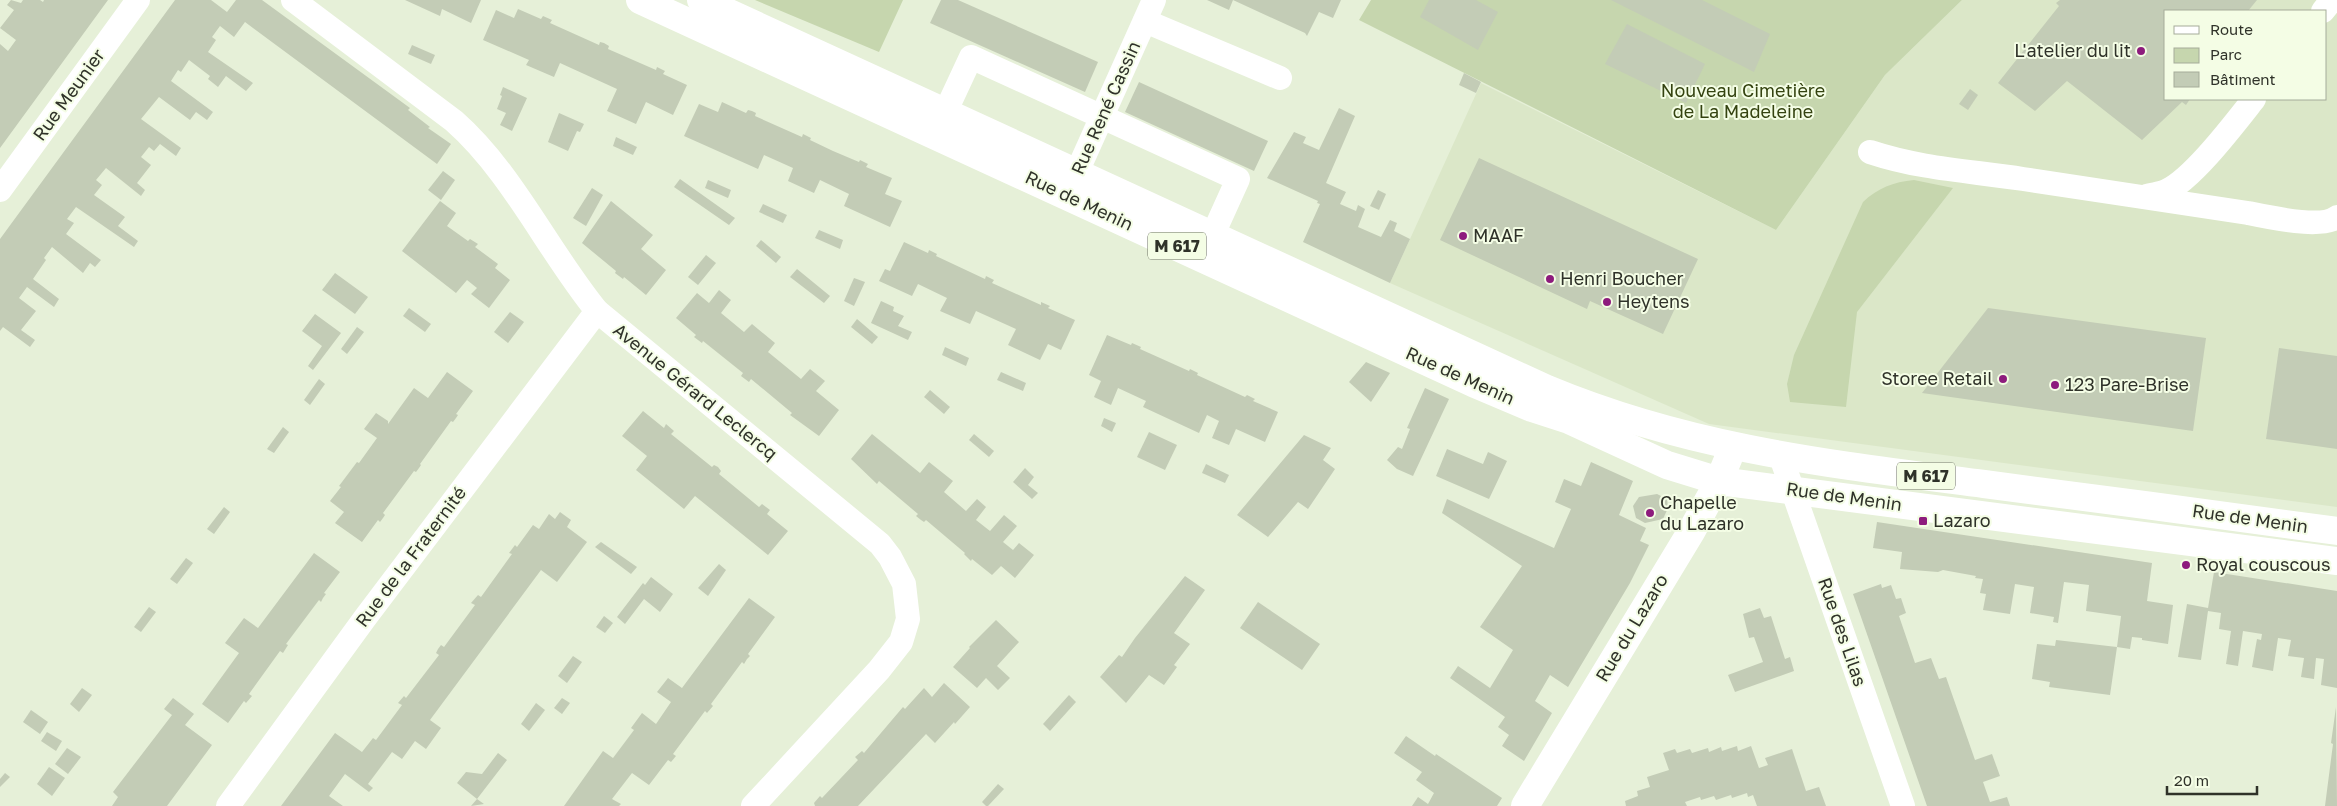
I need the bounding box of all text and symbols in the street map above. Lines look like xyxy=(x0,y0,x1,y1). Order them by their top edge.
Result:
legend xyxy=(2164,10,2327,100)
text: Route xyxy=(2210,20,2253,38)
street label: Rue René Cassin xyxy=(1066,38,1144,178)
place label: L'atelier du lit xyxy=(2014,39,2131,61)
street label: Rue Meunier xyxy=(28,44,109,145)
marker: L'atelier du lit xyxy=(2135,45,2147,57)
text: Parc xyxy=(2210,45,2242,63)
text: Bâtiment xyxy=(2210,70,2275,88)
park label: Nouveau Cimetière de La Madeleine xyxy=(1661,79,1825,122)
street label: Rue de Menin xyxy=(1022,165,1137,235)
place label: MAAF xyxy=(1473,224,1524,246)
marker: MAAF xyxy=(1457,230,1469,242)
road number: M 617 xyxy=(1148,232,1206,260)
place label: Henri Boucher xyxy=(1560,267,1684,289)
marker: Henri Boucher xyxy=(1544,273,1556,285)
place label: Heytens xyxy=(1617,290,1690,312)
marker: Heytens xyxy=(1601,296,1613,308)
street label: Avenue Gérard Leclercq xyxy=(609,318,782,464)
street label: Rue de Menin xyxy=(1403,341,1518,409)
place label: Storee Retail xyxy=(1881,367,1993,389)
marker: Storee Retail xyxy=(1997,373,2009,385)
place label: 123 Pare-Brise xyxy=(2065,373,2189,395)
marker: 123 Pare-Brise xyxy=(2049,379,2061,391)
road number: M 617 xyxy=(1897,462,1955,490)
street label: Rue de Menin xyxy=(1785,477,1903,515)
street label: Rue de la Fraternité xyxy=(350,482,470,631)
place label: Chapelle du Lazaro xyxy=(1660,491,1744,534)
street label: Rue de Menin xyxy=(2191,499,2309,537)
marker: Chapelle du Lazaro xyxy=(1644,507,1656,519)
place label: Lazaro xyxy=(1933,509,1991,531)
marker: Lazaro xyxy=(1917,515,1929,527)
place label: Royal couscous xyxy=(2196,553,2331,575)
marker: Royal couscous xyxy=(2180,559,2192,571)
street label: Rue du Lazaro xyxy=(1590,570,1672,685)
street label: Rue des Lilas xyxy=(1814,574,1872,689)
scale bar xyxy=(2167,764,2257,796)
text: 20 m xyxy=(2174,771,2209,789)

